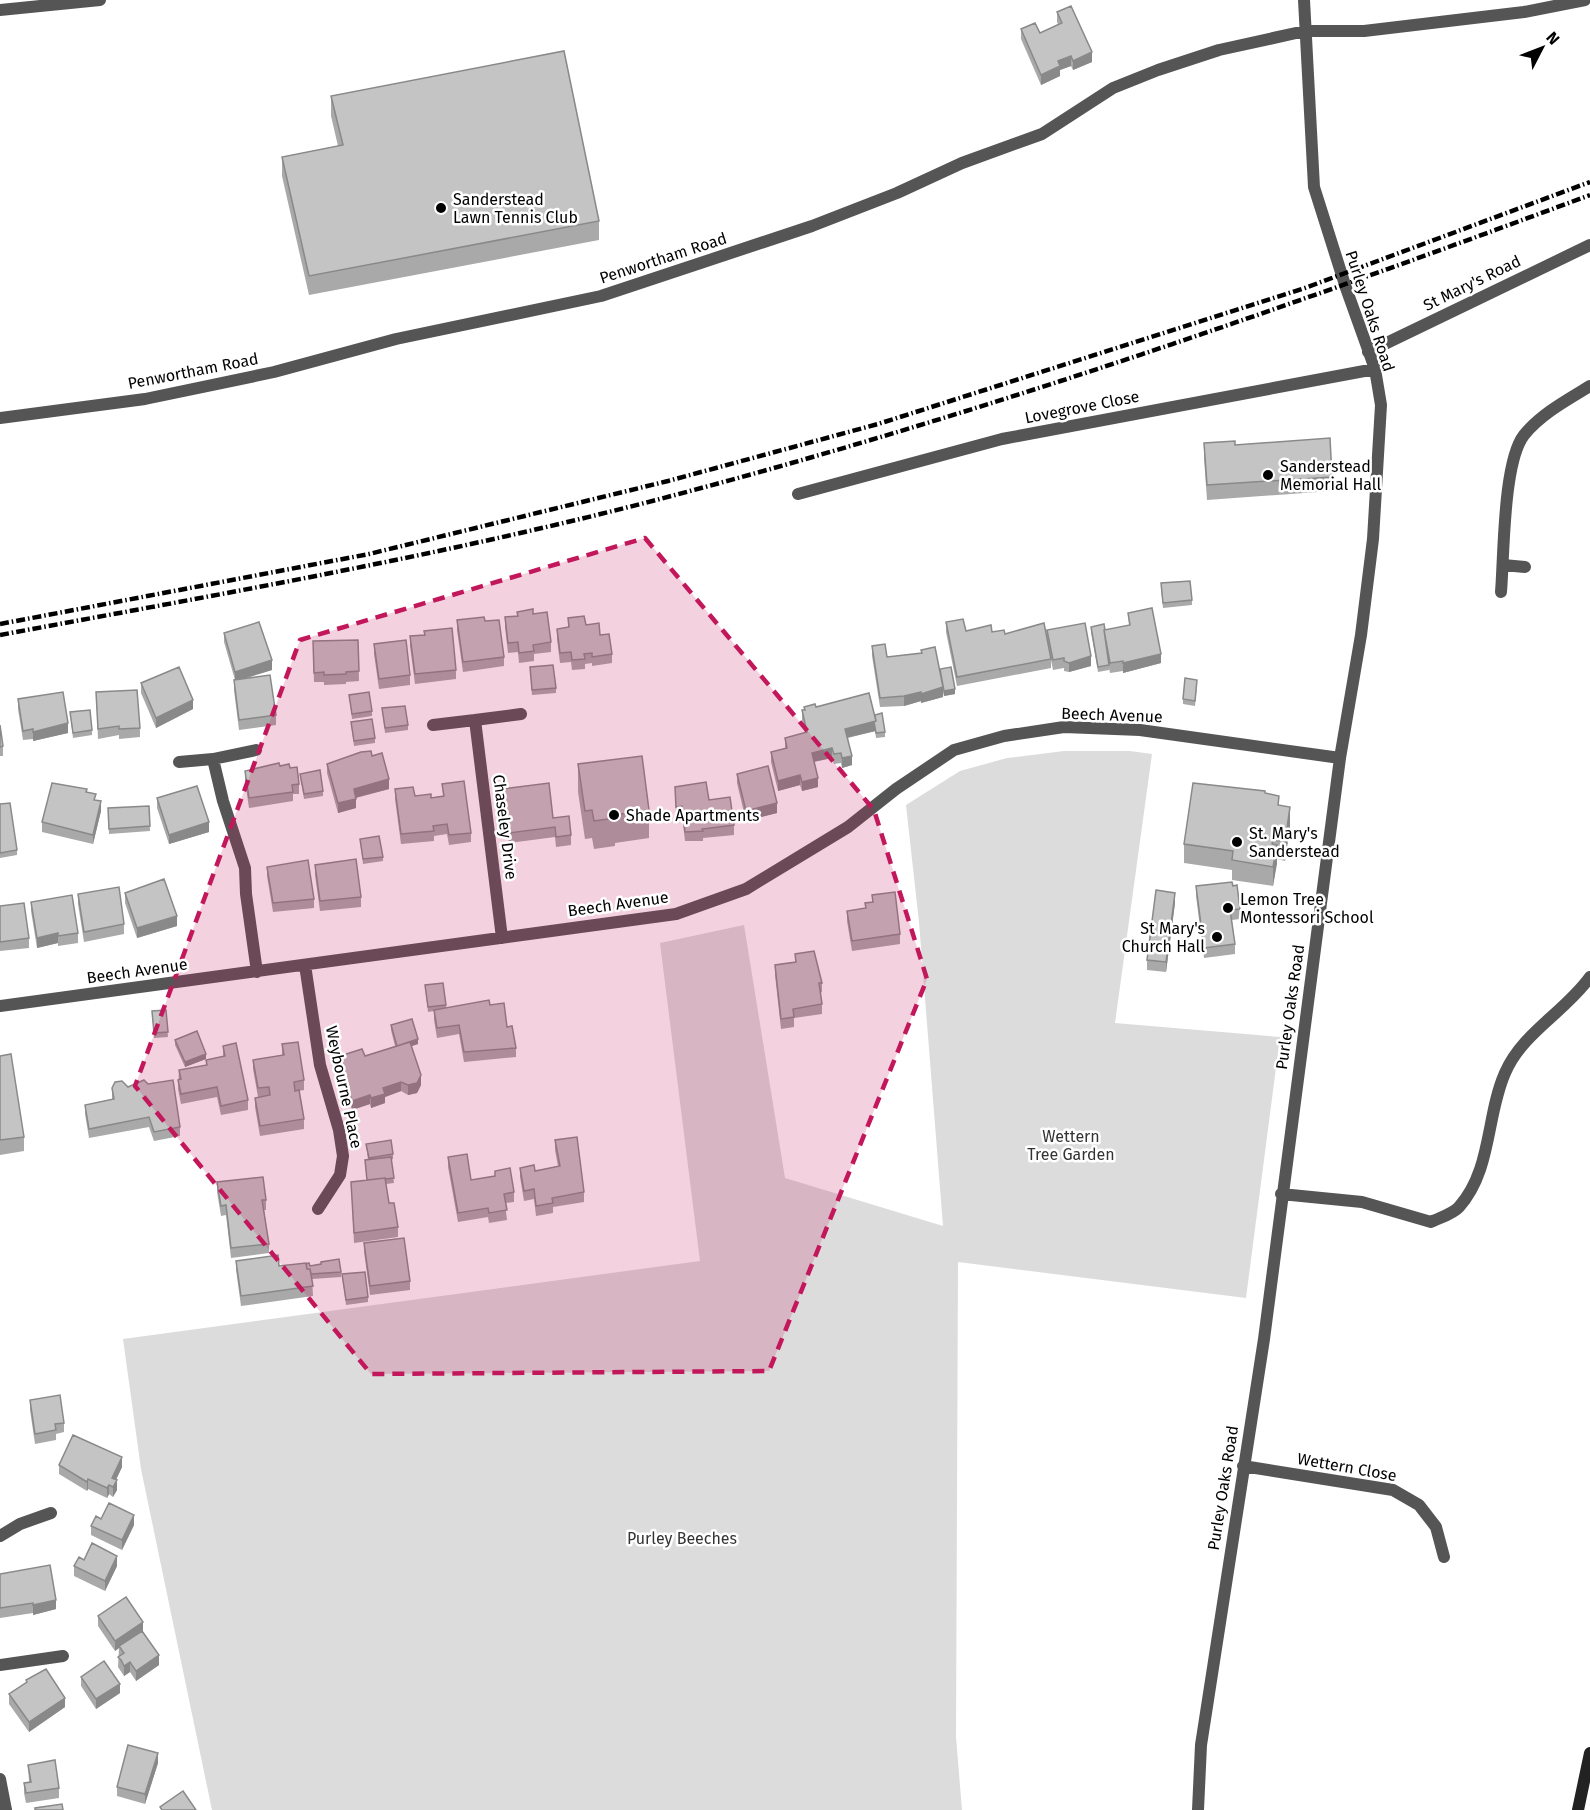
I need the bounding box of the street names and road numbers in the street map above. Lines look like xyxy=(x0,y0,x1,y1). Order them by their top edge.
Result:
street label: Penwortham Road xyxy=(597,228,729,288)
street label: Purley Oaks Road xyxy=(1341,248,1399,374)
street label: St Mary's Road xyxy=(1420,251,1524,315)
street label: Penwortham Road xyxy=(126,349,260,393)
street label: Lovegrove Close xyxy=(1023,387,1141,427)
street label: Beech Avenue xyxy=(1061,704,1163,726)
street label: Chaseley Drive xyxy=(489,773,521,881)
street label: Beech Avenue xyxy=(566,888,670,920)
street label: Purley Oaks Road xyxy=(1272,943,1308,1071)
street label: Beech Avenue xyxy=(85,955,189,987)
street label: Weybourne Place xyxy=(322,1024,366,1150)
street label: Purley Oaks Road xyxy=(1204,1424,1242,1552)
street label: Wettern Close xyxy=(1296,1449,1398,1485)

